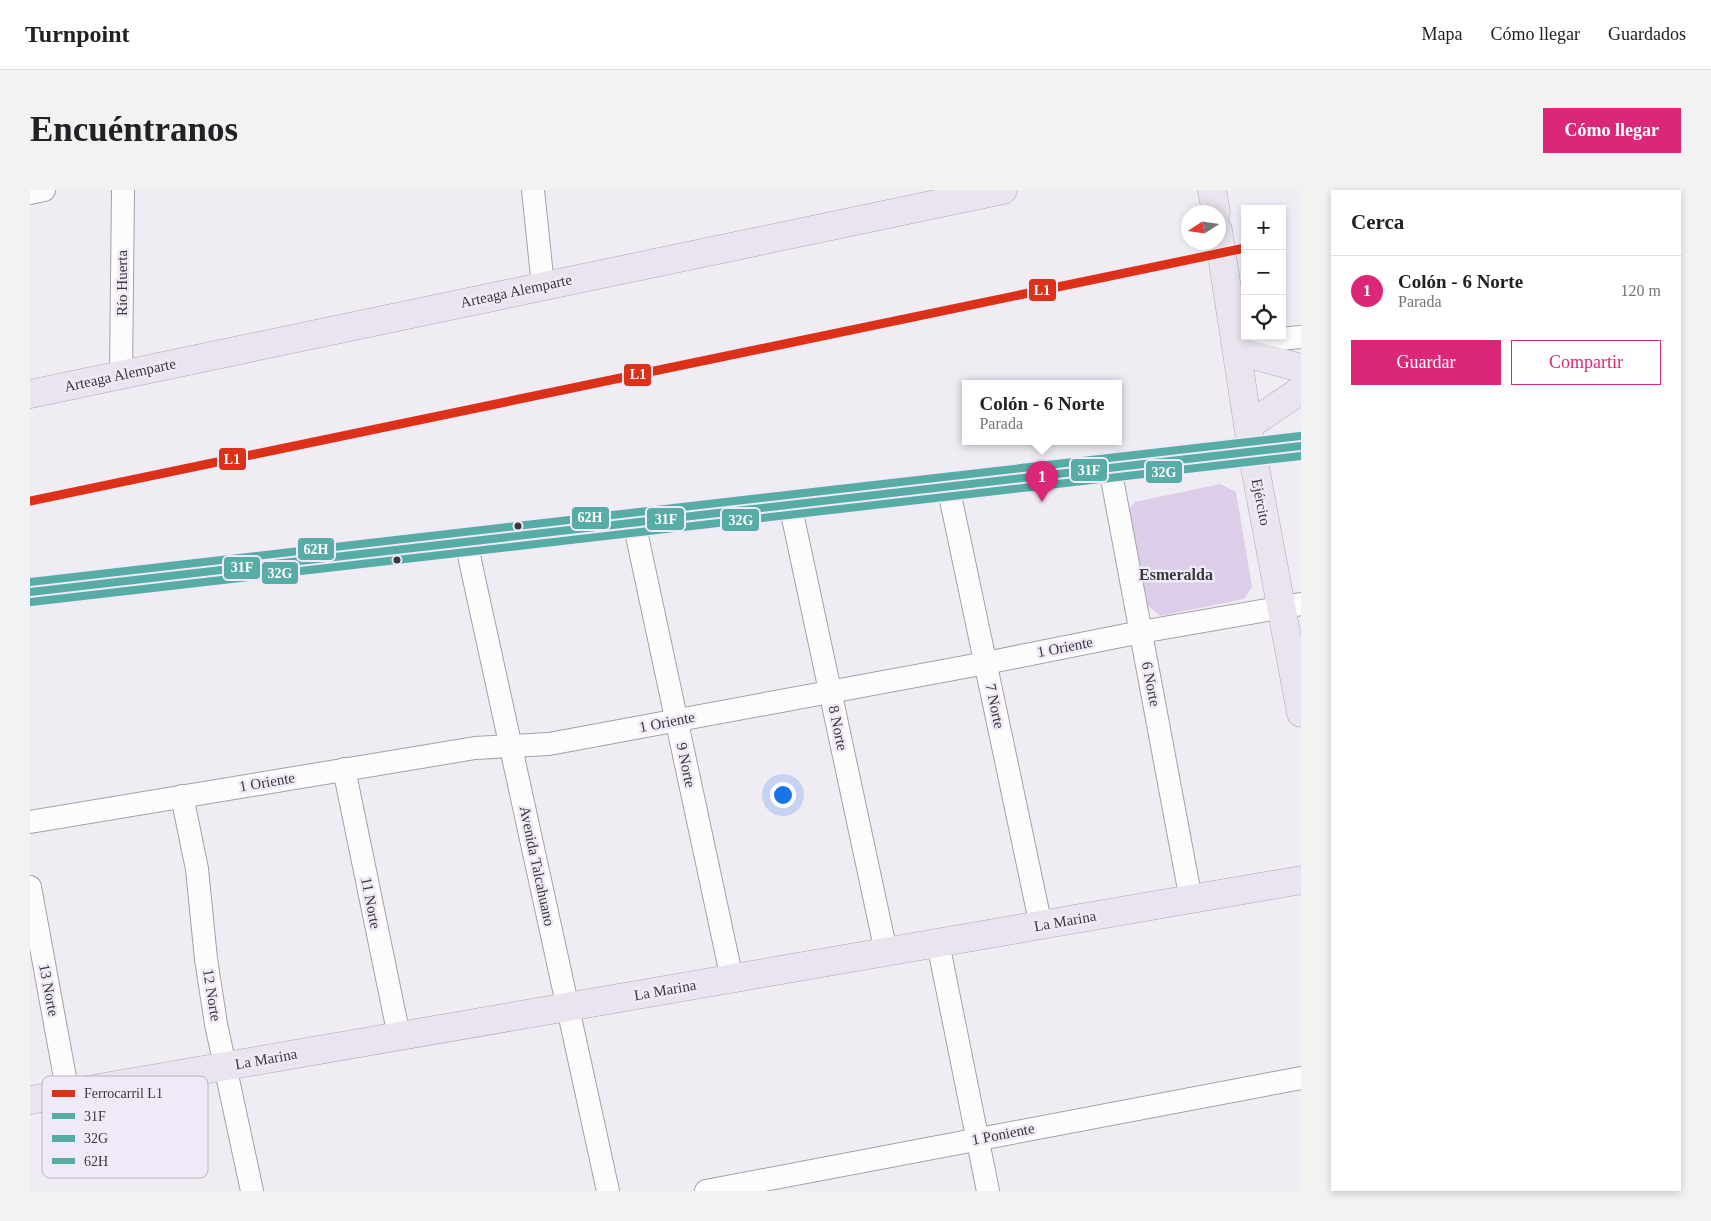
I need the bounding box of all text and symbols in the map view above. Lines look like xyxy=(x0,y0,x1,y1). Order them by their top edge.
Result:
text: Turnpoint xyxy=(25,21,130,47)
text: Mapa xyxy=(1422,24,1463,44)
text: Cómo llegar xyxy=(1491,24,1580,44)
text: Guardados xyxy=(1608,24,1686,44)
button: Cómo llegar xyxy=(1543,108,1681,153)
text: Encuéntranos xyxy=(30,110,238,149)
north arrow xyxy=(1181,205,1226,250)
map controls xyxy=(1241,205,1286,340)
button: + xyxy=(1241,205,1286,250)
text: Cerca xyxy=(1351,210,1404,234)
street label: Río Huerta xyxy=(114,250,130,316)
button: − xyxy=(1241,250,1286,295)
street label: Arteaga Alemparte xyxy=(459,271,574,311)
text: Colón - 6 Norte xyxy=(1398,271,1523,292)
line badge: L1 xyxy=(1028,278,1057,302)
text: 1 xyxy=(1363,282,1371,299)
text: 120 m xyxy=(1621,282,1661,299)
text: L1 xyxy=(1034,283,1050,298)
text: Parada xyxy=(1398,293,1442,310)
button: locate xyxy=(1241,295,1286,340)
button: Guardar xyxy=(1351,340,1501,385)
button: Compartir xyxy=(1511,340,1661,385)
street label: Arteaga Alemparte xyxy=(63,355,178,395)
line badge: L1 xyxy=(623,363,652,387)
text: L1 xyxy=(630,367,646,382)
popup xyxy=(962,380,1122,445)
text: Colón - 6 Norte xyxy=(979,393,1105,414)
text: Parada xyxy=(979,415,1023,432)
line badge: L1 xyxy=(218,447,247,471)
text: L1 xyxy=(224,452,240,467)
line badge: 31F xyxy=(1070,458,1108,482)
line badge: 32G xyxy=(1145,460,1183,484)
pin: 1 xyxy=(1026,461,1058,502)
text: 31F xyxy=(1078,463,1100,478)
text: 32G xyxy=(1152,465,1177,480)
street label: Ejército xyxy=(1249,477,1273,527)
line badge: 62H xyxy=(571,506,610,530)
line badge: 31F xyxy=(646,507,685,531)
line badge: 32G xyxy=(721,508,760,532)
text: 62H xyxy=(578,510,603,525)
text: 31F xyxy=(655,512,677,527)
text: 32G xyxy=(729,513,754,528)
unlabelled marker xyxy=(513,521,523,531)
line badge: 62H xyxy=(297,537,335,561)
text: 62H xyxy=(304,542,329,557)
unlabelled marker xyxy=(392,555,402,565)
line badge: 31F xyxy=(223,556,261,580)
text: 31F xyxy=(231,560,253,575)
line badge: 32G xyxy=(261,561,299,585)
text: 32G xyxy=(268,566,293,581)
district label: Esmeralda xyxy=(1139,566,1213,583)
street label: 1 Oriente xyxy=(1036,634,1094,660)
street label: 6 Norte xyxy=(1139,660,1163,708)
street label: 7 Norte xyxy=(982,682,1008,730)
street label: 8 Norte xyxy=(825,704,851,752)
street label: 1 Oriente xyxy=(638,709,696,735)
street label: 9 Norte xyxy=(673,741,699,789)
street label: 1 Oriente xyxy=(238,769,296,795)
your location xyxy=(770,782,796,808)
street label: Avenida Talcahuano xyxy=(516,805,558,927)
street label: 11 Norte xyxy=(358,876,384,931)
street label: La Marina xyxy=(1033,908,1098,934)
street label: 13 Norte xyxy=(36,963,62,1018)
street label: 12 Norte xyxy=(200,968,224,1023)
street label: La Marina xyxy=(633,977,698,1003)
street label: La Marina xyxy=(234,1046,299,1072)
legend xyxy=(42,1076,208,1178)
text: Ferrocarril L1 xyxy=(84,1086,163,1101)
text: 31F xyxy=(84,1109,106,1124)
street label: 1 Poniente xyxy=(970,1120,1036,1148)
text: 32G xyxy=(84,1131,108,1146)
text: 62H xyxy=(84,1154,108,1169)

